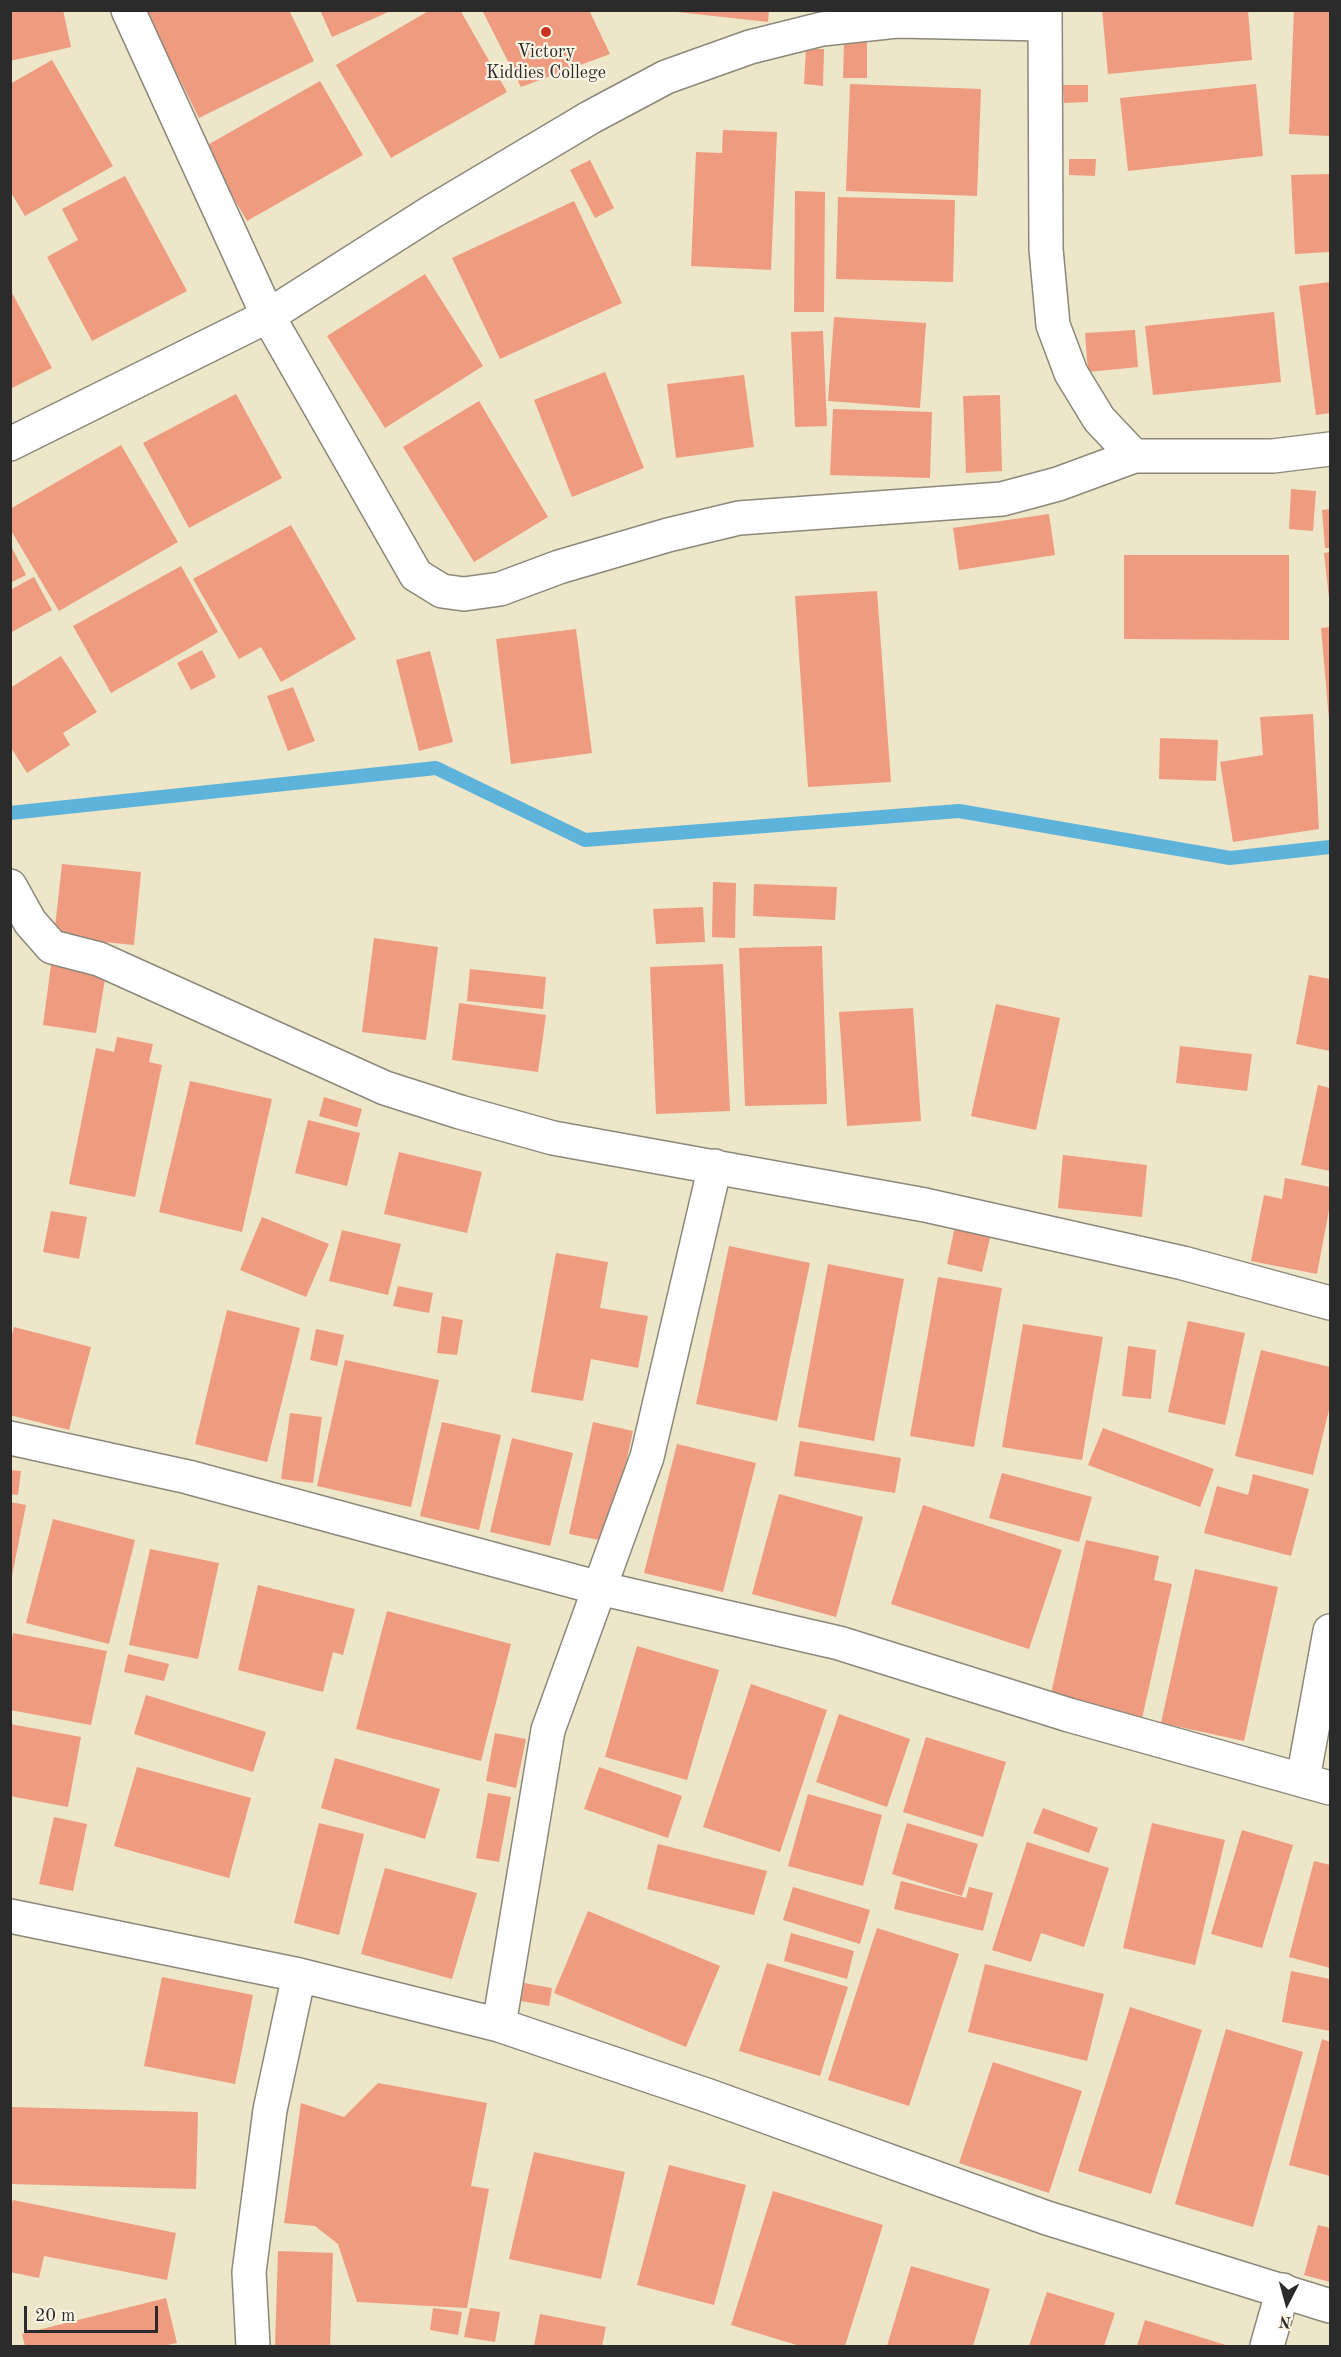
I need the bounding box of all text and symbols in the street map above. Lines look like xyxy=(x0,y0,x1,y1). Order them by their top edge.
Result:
marker: Victory Kiddies College xyxy=(539,25,553,39)
place label: Victory Kiddies College xyxy=(486,41,606,84)
north arrow xyxy=(1257,2273,1317,2333)
scale bar xyxy=(27,2294,160,2332)
text: 20 m xyxy=(35,2307,75,2325)
text: N xyxy=(1278,2312,1292,2329)

